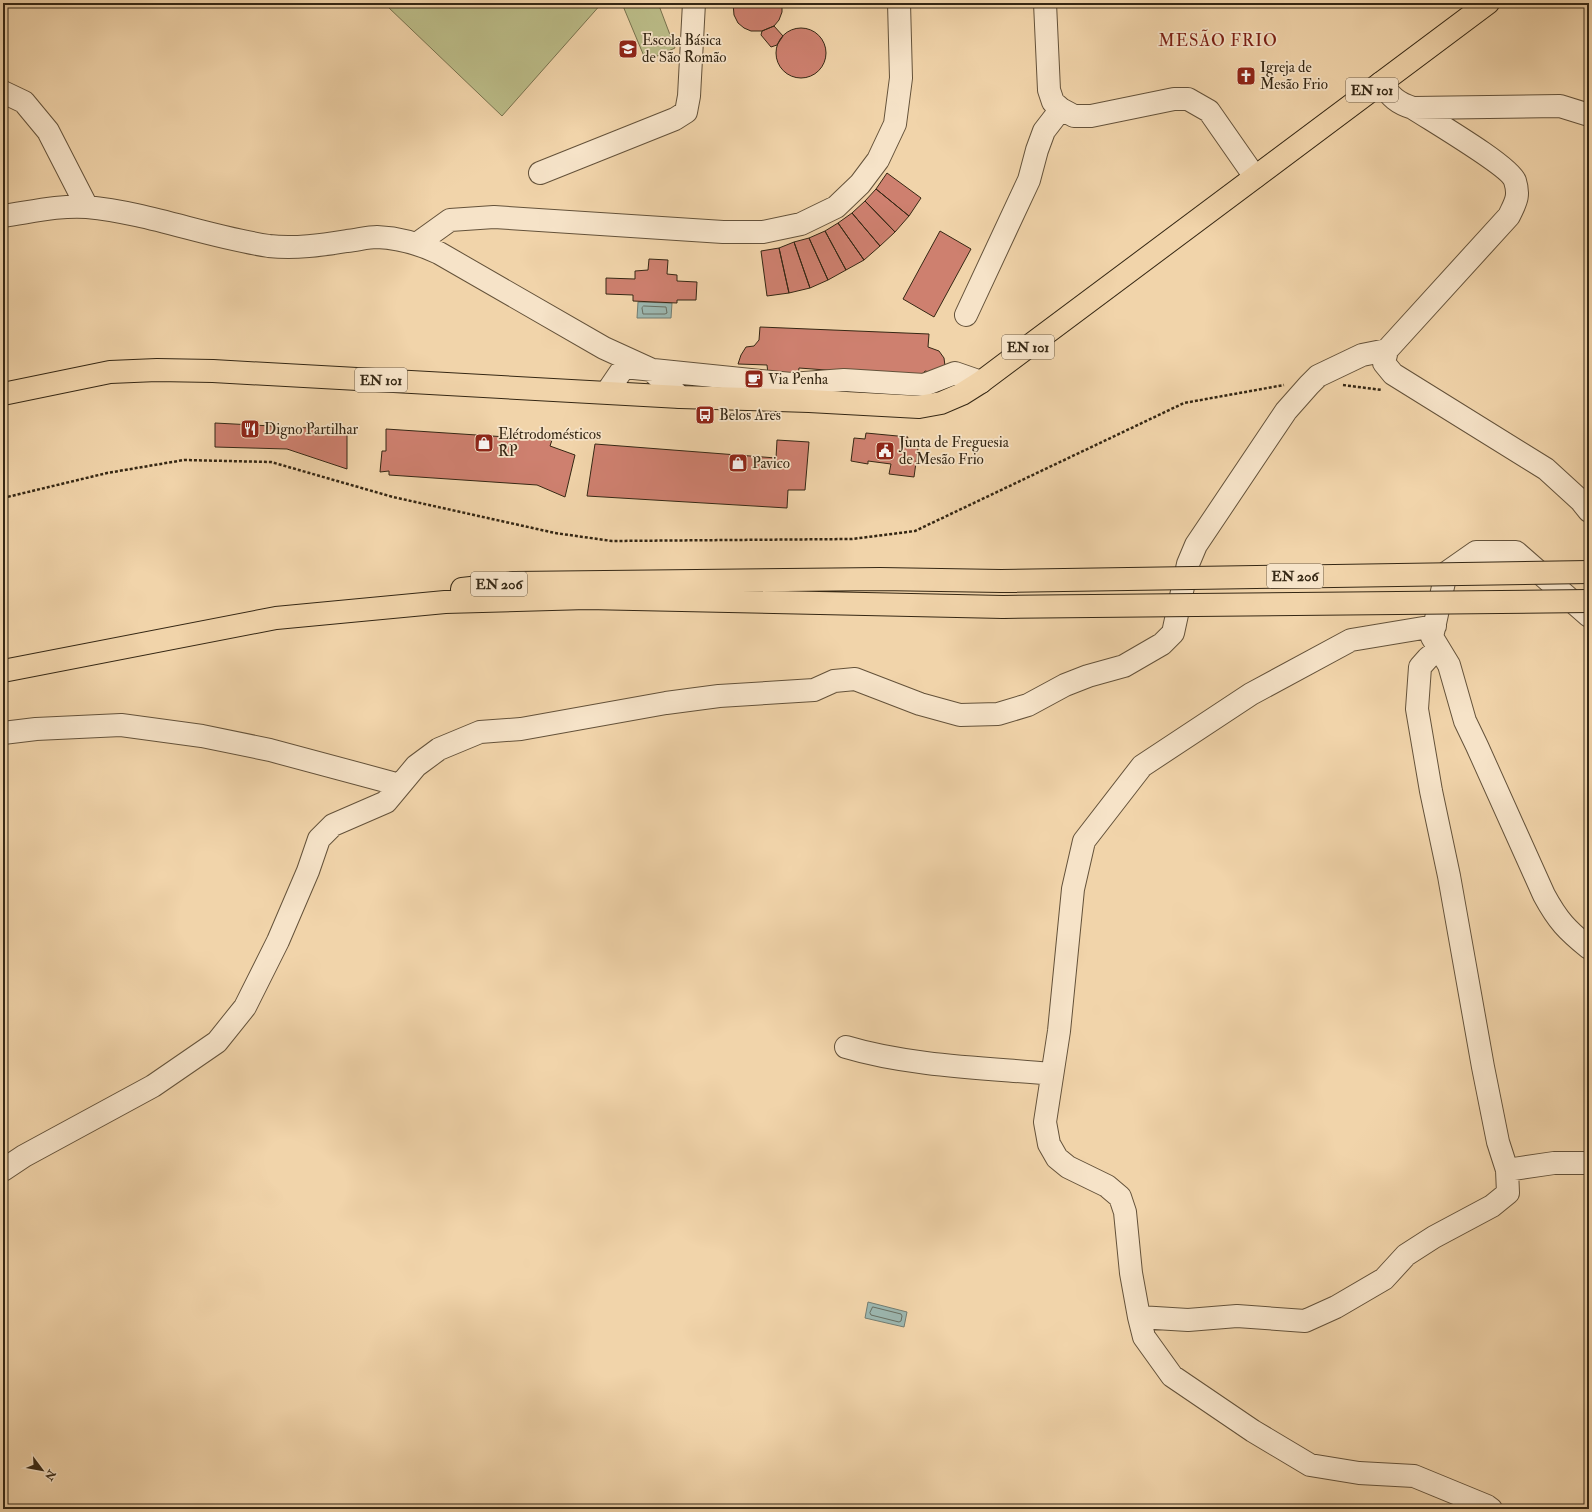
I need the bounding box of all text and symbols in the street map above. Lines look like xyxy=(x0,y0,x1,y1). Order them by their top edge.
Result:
district label: MESÃO FRIO xyxy=(1158,29,1278,51)
place label: Escola Básica de São Romão xyxy=(642,31,727,67)
school or university icon: Escola Básica de São Romão xyxy=(617,38,639,60)
place label: Igreja de Mesão Frio xyxy=(1260,58,1328,94)
church icon: Igreja de Mesão Frio xyxy=(1235,65,1257,87)
road number: EN 101 xyxy=(1346,78,1398,102)
road number: EN 101 xyxy=(1002,335,1054,359)
road number: EN 101 xyxy=(355,368,407,392)
cafe icon: Via Penha xyxy=(743,368,765,390)
place label: Via Penha xyxy=(768,370,829,389)
bus stop icon: Belos Ares xyxy=(694,404,716,426)
place label: Belos Ares xyxy=(719,406,781,425)
restaurant icon: Digno Partilhar xyxy=(239,418,261,440)
place label: Digno Partilhar xyxy=(264,420,359,439)
place label: Elétrodomésticos RP xyxy=(498,425,601,461)
shop icon: Elétrodomésticos RP xyxy=(473,432,495,454)
place label: Junta de Freguesia de Mesão Frio xyxy=(898,433,1010,469)
public building icon: Junta de Freguesia de Mesão Frio xyxy=(874,440,896,462)
shop icon: Pavico xyxy=(727,452,749,474)
place label: Pavico xyxy=(752,454,790,473)
road number: EN 206 xyxy=(1267,564,1323,588)
road number: EN 206 xyxy=(471,572,527,596)
north arrow xyxy=(22,1450,62,1490)
text: N xyxy=(41,1467,59,1484)

